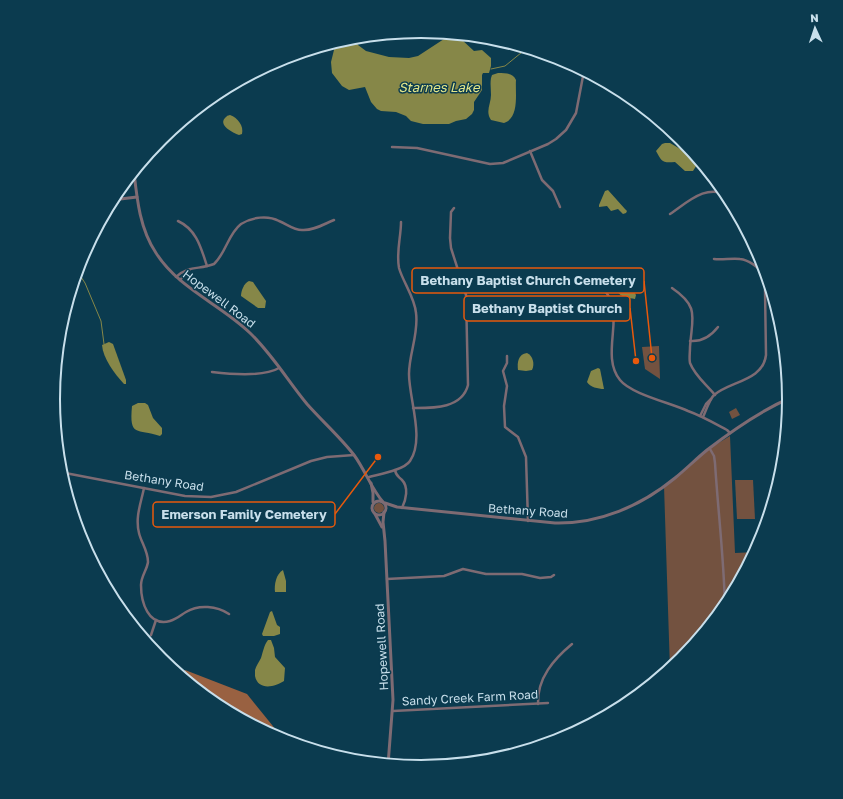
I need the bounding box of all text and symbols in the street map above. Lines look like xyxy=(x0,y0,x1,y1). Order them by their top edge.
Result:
north arrow xyxy=(795,8,835,48)
text: N xyxy=(810,11,819,24)
water label: Starnes Lake xyxy=(399,79,481,95)
street label: Hopewell Road xyxy=(180,266,259,331)
callout: Bethany Baptist Church Cemetery xyxy=(412,268,644,293)
text: Bethany Baptist Church Cemetery xyxy=(420,272,636,288)
callout: Bethany Baptist Church xyxy=(464,296,630,321)
text: Bethany Baptist Church xyxy=(472,300,622,316)
street label: Bethany Road xyxy=(123,467,205,494)
street label: Bethany Road xyxy=(487,500,569,521)
callout: Emerson Family Cemetery xyxy=(153,502,335,527)
text: Emerson Family Cemetery xyxy=(161,506,327,522)
street label: Hopewell Road xyxy=(372,603,391,691)
street label: Sandy Creek Farm Road xyxy=(401,686,539,709)

